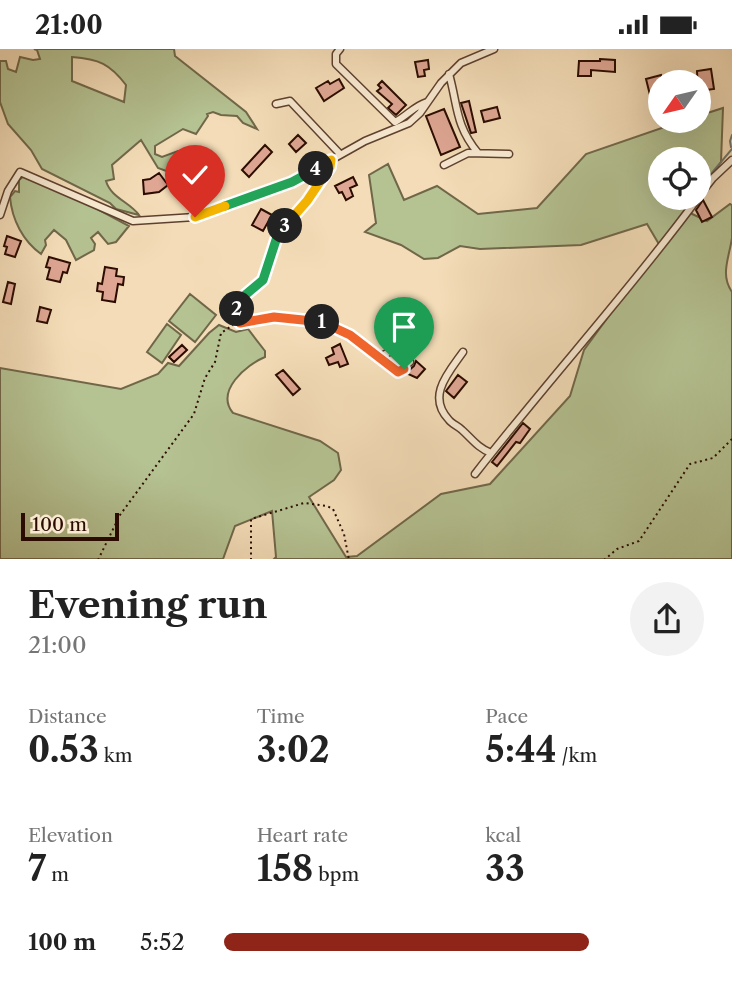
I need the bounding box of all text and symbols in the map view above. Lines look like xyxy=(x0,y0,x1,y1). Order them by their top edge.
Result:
text: 21:00 xyxy=(35,9,103,41)
north arrow xyxy=(648,70,710,133)
map controls xyxy=(648,70,711,210)
pin xyxy=(165,145,225,217)
button: locate xyxy=(648,147,711,210)
pin: 4 xyxy=(298,151,334,187)
icon: check xyxy=(176,156,214,194)
text: 4 xyxy=(310,157,321,180)
pin: 3 xyxy=(268,209,302,243)
text: 3 xyxy=(279,214,290,237)
pin: 2 xyxy=(219,292,254,327)
text: 2 xyxy=(231,297,242,320)
pin xyxy=(374,297,434,369)
pin: 1 xyxy=(304,305,340,339)
icon: arrive xyxy=(385,308,423,346)
text: 1 xyxy=(317,310,326,333)
scale bar xyxy=(21,510,119,542)
text: 100 m xyxy=(32,513,87,536)
text: Evening run xyxy=(28,581,268,628)
button: share xyxy=(630,582,704,656)
text: 21:00 xyxy=(28,631,87,659)
text: Distance xyxy=(28,705,107,728)
text: Time xyxy=(257,705,305,728)
text: Pace xyxy=(485,705,528,728)
text: 0.53 xyxy=(28,728,99,771)
text: 3:02 xyxy=(257,728,330,771)
text: 5:44 xyxy=(485,728,557,771)
text: km xyxy=(99,744,132,767)
text: /km xyxy=(557,744,597,767)
text: Elevation xyxy=(28,824,113,847)
text: Heart rate xyxy=(257,824,348,847)
text: kcal xyxy=(485,824,521,847)
text: 7 xyxy=(28,847,46,890)
text: 158 xyxy=(257,847,313,890)
text: 33 xyxy=(485,847,525,890)
text: m xyxy=(46,863,69,886)
text: bpm xyxy=(313,863,359,886)
text: 100 m xyxy=(28,928,96,956)
text: 5:52 xyxy=(140,928,185,956)

